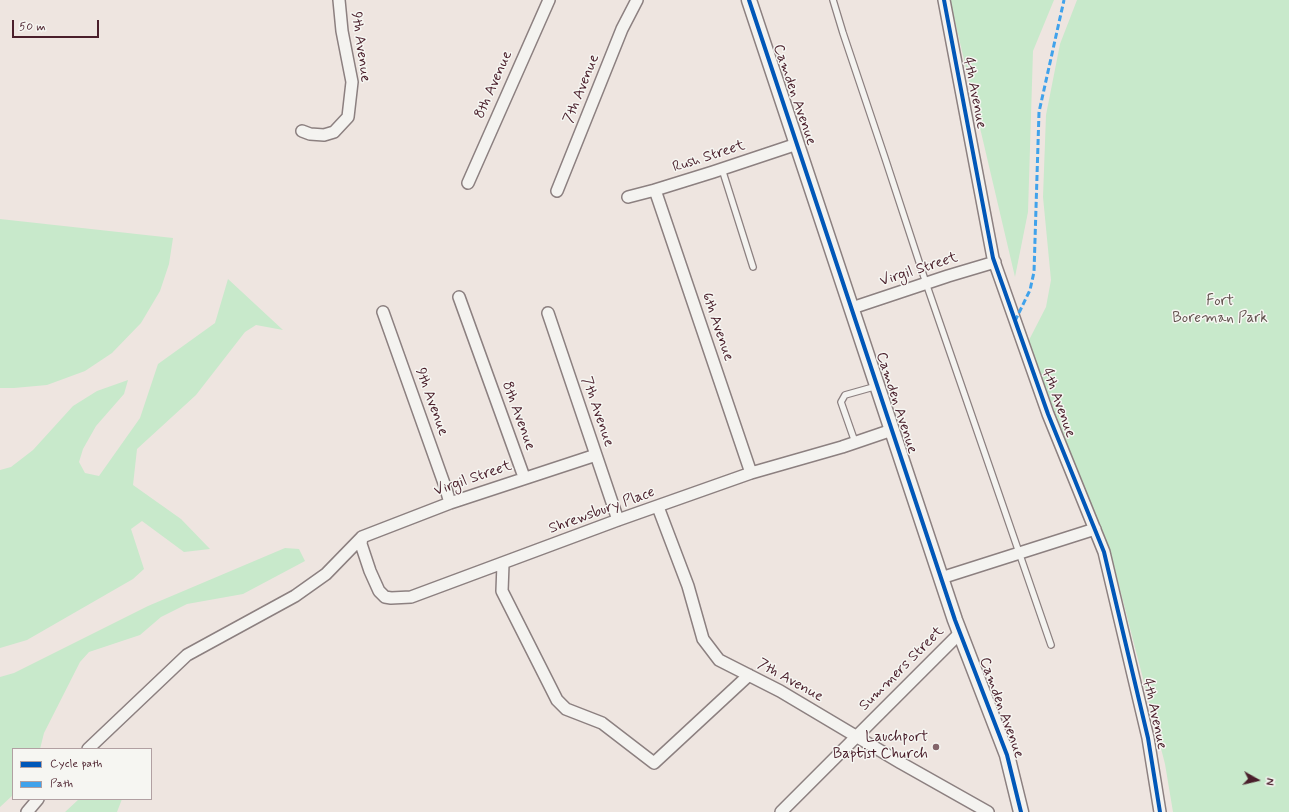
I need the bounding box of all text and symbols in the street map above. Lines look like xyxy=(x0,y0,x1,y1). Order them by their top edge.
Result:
street label: 9th Avenue xyxy=(346,11,374,83)
scale bar xyxy=(14,12,101,38)
text: 50 m xyxy=(19,19,46,35)
street label: Camden Avenue xyxy=(768,42,820,148)
street label: 8th Avenue xyxy=(471,48,517,122)
street label: 7th Avenue xyxy=(560,52,604,126)
street label: 4th Avenue xyxy=(958,56,990,130)
street label: Rush Street xyxy=(671,137,747,177)
street label: Virgil Street xyxy=(878,249,960,291)
street label: 6th Avenue xyxy=(697,290,737,364)
park label: Fort Boreman Park xyxy=(1172,293,1268,328)
street label: Camden Avenue xyxy=(871,350,921,456)
street label: 9th Avenue xyxy=(410,366,452,438)
street label: 4th Avenue xyxy=(1037,366,1079,440)
street label: 7th Avenue xyxy=(577,375,617,449)
street label: 8th Avenue xyxy=(497,379,539,453)
street label: Virgil Street xyxy=(432,457,514,501)
street label: Shrewsbury Place xyxy=(547,483,657,539)
street label: Summers Street xyxy=(856,623,948,715)
street label: 7th Avenue xyxy=(754,655,826,707)
street label: Camden Avenue xyxy=(974,655,1028,761)
street label: 4th Avenue xyxy=(1138,677,1170,751)
place label: Lauchport Baptist Church xyxy=(833,729,928,764)
marker: Lauchport Baptist Church xyxy=(931,742,941,752)
legend xyxy=(12,748,152,800)
text: Cycle path xyxy=(50,756,102,772)
north arrow xyxy=(1237,760,1277,800)
text: Path xyxy=(50,776,73,792)
text: N xyxy=(1261,777,1276,786)

